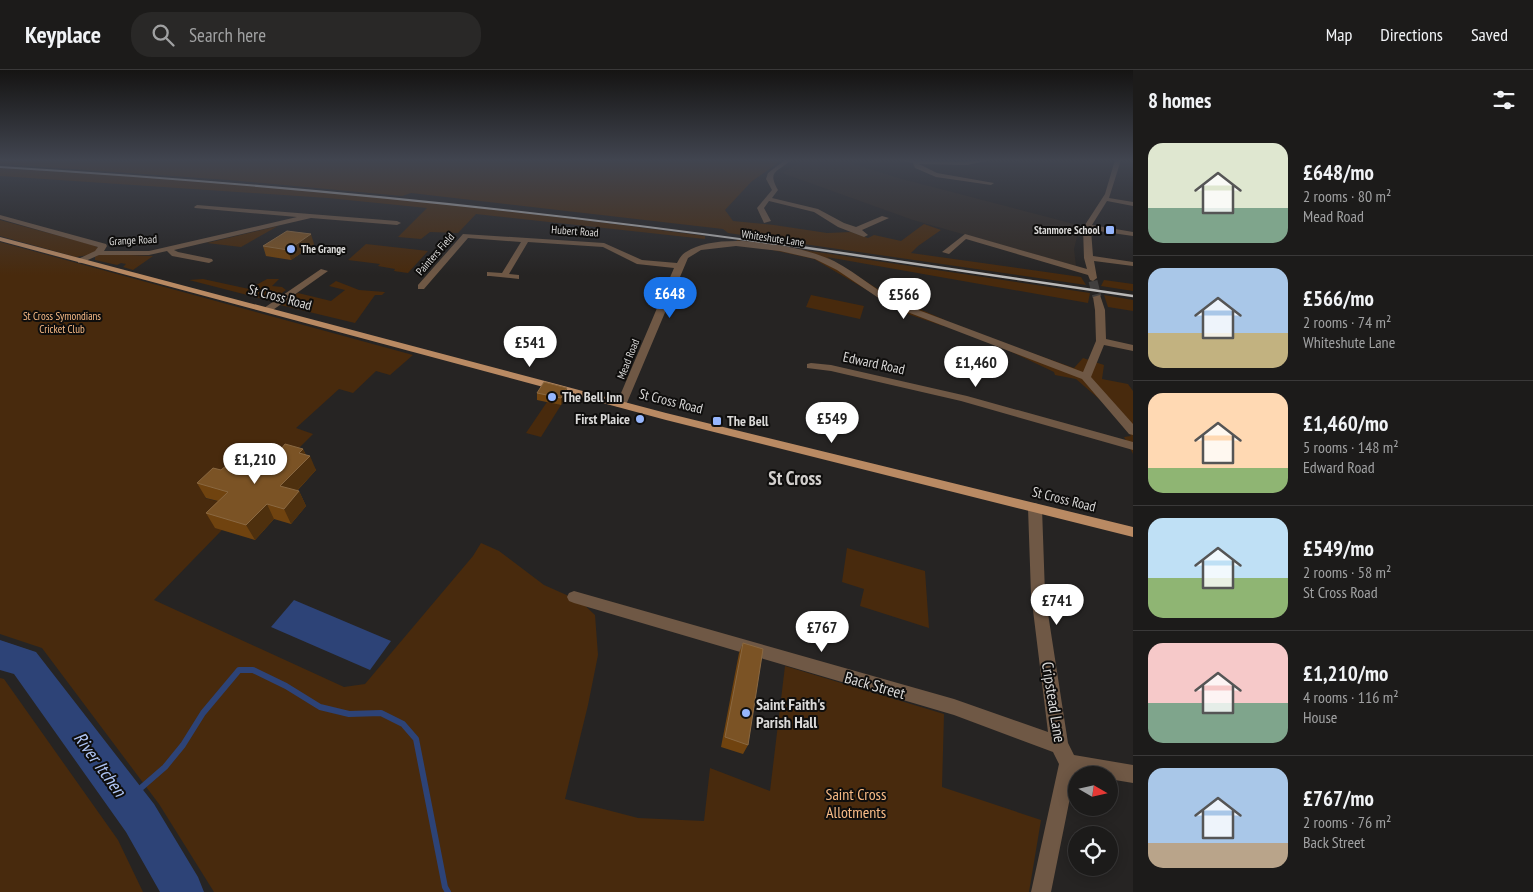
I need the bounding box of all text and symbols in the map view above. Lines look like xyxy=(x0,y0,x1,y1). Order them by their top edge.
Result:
search box xyxy=(131,12,481,57)
text: Keyplace xyxy=(25,19,101,50)
icon: search xyxy=(149,21,177,49)
text: Search here xyxy=(189,23,266,47)
text: Map xyxy=(1326,23,1352,46)
text: Directions xyxy=(1380,23,1443,46)
text: Saved xyxy=(1471,23,1508,46)
icon: filters xyxy=(1490,86,1518,114)
text: 8 homes xyxy=(1148,87,1211,114)
text: £648/mo xyxy=(1303,159,1374,186)
icon: home xyxy=(1188,163,1248,223)
text: 2 rooms · 80 m² xyxy=(1303,186,1391,206)
text: Mead Road xyxy=(1303,206,1364,226)
street label: Hubert Road xyxy=(551,222,599,240)
place label: Stanmore School xyxy=(1034,223,1100,237)
marker: Stanmore School xyxy=(1104,224,1116,236)
street label: Whiteshute Lane xyxy=(741,227,806,249)
street label: Painters Field xyxy=(413,230,457,278)
street label: Grange Road xyxy=(109,232,158,248)
place label: The Grange xyxy=(301,242,346,256)
marker: The Grange xyxy=(285,243,297,255)
pin: £648 xyxy=(640,276,700,319)
pin: £566 xyxy=(874,278,934,320)
street label: St Cross Road xyxy=(246,280,314,314)
text: £648 xyxy=(655,283,685,303)
text: £566 xyxy=(889,284,919,304)
text: £566/mo xyxy=(1303,285,1374,312)
icon: home xyxy=(1188,288,1248,348)
park label: St Cross Symondians Cricket Club xyxy=(23,309,101,336)
text: 2 rooms · 74 m² xyxy=(1303,312,1391,332)
pin: £541 xyxy=(500,326,560,368)
text: £541 xyxy=(515,332,545,352)
text: Whiteshute Lane xyxy=(1303,332,1395,352)
street label: Mead Road xyxy=(614,337,642,381)
pin: £1,460 xyxy=(935,346,1017,388)
street label: Edward Road xyxy=(841,348,907,378)
text: £1,460 xyxy=(955,352,997,372)
street label: St Cross Road xyxy=(637,384,705,418)
place label: The Bell Inn xyxy=(562,388,622,406)
marker: The Bell Inn xyxy=(546,391,558,403)
pin: £549 xyxy=(802,402,862,444)
text: £549 xyxy=(817,408,847,428)
place label: First Plaice xyxy=(575,410,630,428)
text: £1,460/mo xyxy=(1303,410,1388,437)
place label: The Bell xyxy=(727,412,769,430)
marker: First Plaice xyxy=(634,413,646,425)
icon: home xyxy=(1188,413,1248,473)
marker: The Bell xyxy=(711,415,723,427)
text: 5 rooms · 148 m² xyxy=(1303,437,1399,457)
pin: £1,210 xyxy=(214,442,296,485)
text: £1,210 xyxy=(234,449,276,469)
text: Edward Road xyxy=(1303,457,1375,477)
district label: St Cross xyxy=(768,466,822,490)
street label: St Cross Road xyxy=(1030,482,1098,516)
text: £549/mo xyxy=(1303,535,1374,562)
icon: home xyxy=(1188,538,1248,598)
text: 2 rooms · 58 m² xyxy=(1303,562,1391,582)
text: St Cross Road xyxy=(1303,582,1378,602)
pin: £741 xyxy=(1027,584,1087,626)
text: £741 xyxy=(1042,590,1072,610)
pin: £767 xyxy=(792,610,852,653)
text: £767 xyxy=(807,617,837,637)
street label: Cripstead Lane xyxy=(1038,660,1070,744)
text: £1,210/mo xyxy=(1303,660,1388,687)
icon: home xyxy=(1188,663,1248,723)
street label: Back Street xyxy=(842,667,908,703)
text: 4 rooms · 116 m² xyxy=(1303,687,1399,707)
place label: Saint Faith's Parish Hall xyxy=(756,694,826,732)
marker: Saint Faith's Parish Hall xyxy=(740,707,752,719)
text: House xyxy=(1303,707,1337,727)
water label: River Itchen xyxy=(69,727,132,802)
north arrow xyxy=(1068,766,1118,816)
map controls xyxy=(1068,766,1118,876)
park label: Saint Cross Allotments xyxy=(826,784,886,822)
text: £767/mo xyxy=(1303,785,1374,812)
icon: home xyxy=(1188,788,1248,848)
text: 2 rooms · 76 m² xyxy=(1303,812,1391,832)
button: locate xyxy=(1068,826,1118,876)
text: Back Street xyxy=(1303,832,1365,852)

